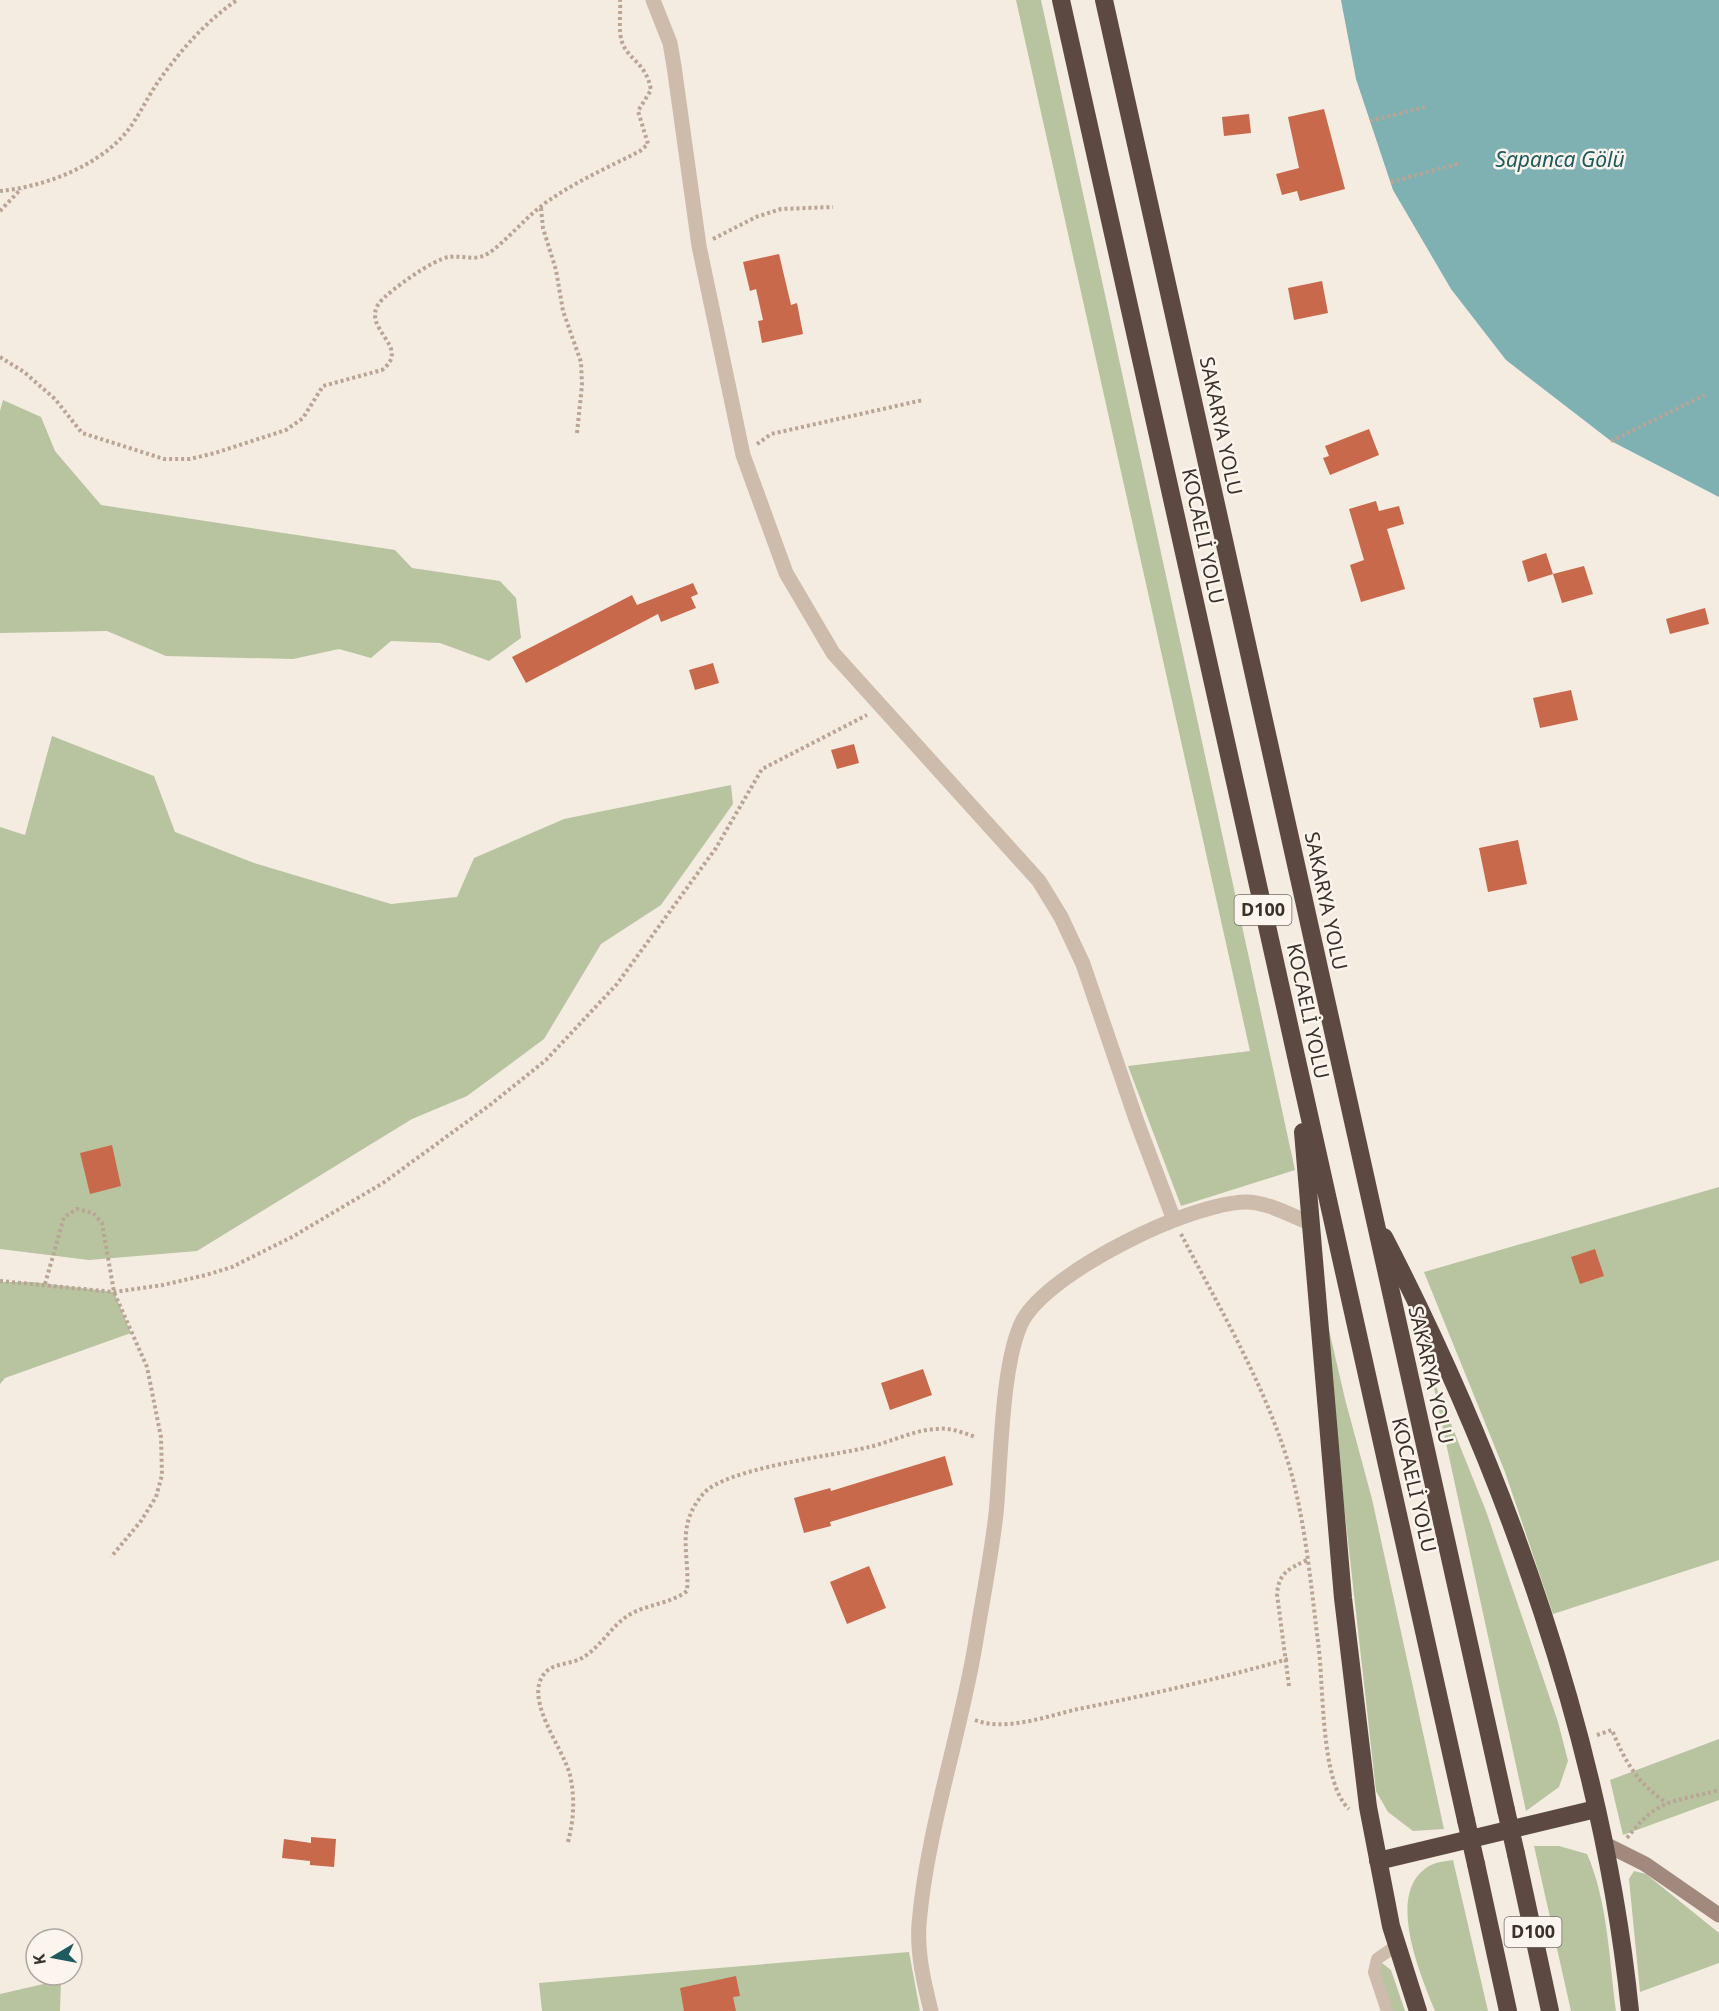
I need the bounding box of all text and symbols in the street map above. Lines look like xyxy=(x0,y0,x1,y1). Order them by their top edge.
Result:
water label: Sapanca Gölü xyxy=(1495,145,1625,173)
street label: SAKARYA YOLU xyxy=(1194,354,1249,498)
street label: KOCAELİ YOLU xyxy=(1176,466,1231,606)
street label: SAKARYA YOLU xyxy=(1299,829,1354,973)
road number: D100 xyxy=(1234,895,1292,925)
street label: KOCAELİ YOLU xyxy=(1281,941,1336,1081)
street label: SAKARYA YOLU xyxy=(1402,1303,1460,1447)
street label: KOCAELİ YOLU xyxy=(1386,1415,1443,1555)
road number: D100 xyxy=(1504,1917,1562,1947)
north arrow xyxy=(24,1927,84,1987)
text: K xyxy=(27,1952,51,1967)

